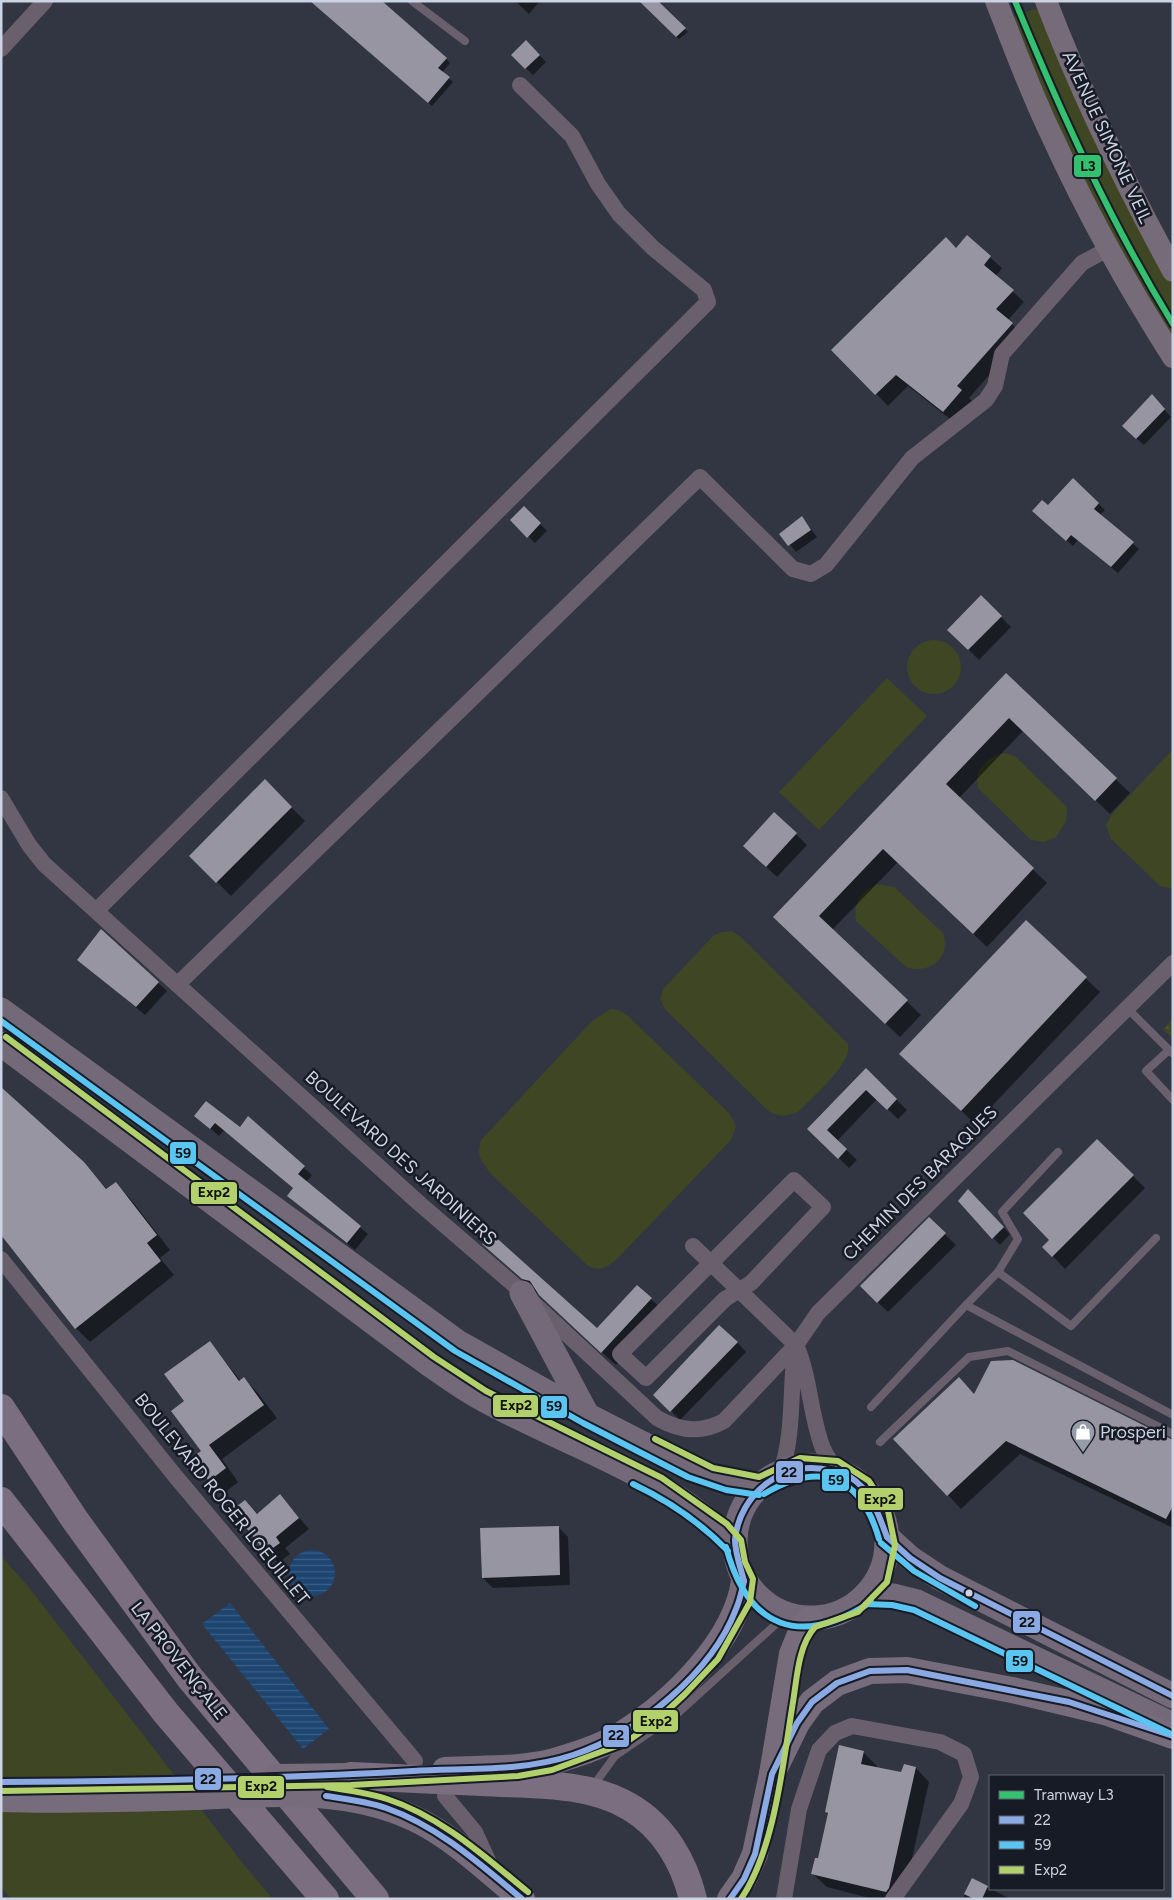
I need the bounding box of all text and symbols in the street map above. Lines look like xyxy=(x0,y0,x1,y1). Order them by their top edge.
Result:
street label: AVENUE SIMONE VEIL xyxy=(1057,47,1157,227)
line badge: L3 xyxy=(1073,154,1102,178)
text: L3 xyxy=(1080,158,1096,175)
street label: BOULEVARD DES JARDINIERS xyxy=(301,1066,501,1250)
street label: CHEMIN DES BARAQUES xyxy=(838,1101,1002,1265)
line badge: 59 xyxy=(169,1141,197,1165)
text: 59 xyxy=(175,1145,191,1162)
line badge: Exp2 xyxy=(190,1181,238,1205)
text: Exp2 xyxy=(198,1184,230,1201)
street label: BOULEVARD ROGER LOEUILLET xyxy=(130,1389,314,1609)
line badge: Exp2 xyxy=(492,1394,539,1418)
line badge: 59 xyxy=(540,1395,568,1419)
text: Exp2 xyxy=(500,1397,532,1414)
text: 59 xyxy=(546,1398,562,1415)
shop icon: Prosperi xyxy=(1070,1419,1096,1453)
place label: Prosperi xyxy=(1100,1421,1166,1443)
line badge: 22 xyxy=(775,1460,804,1484)
text: 22 xyxy=(781,1464,797,1481)
line badge: 59 xyxy=(821,1468,850,1492)
text: 59 xyxy=(828,1472,844,1489)
line badge: Exp2 xyxy=(857,1487,904,1511)
text: Exp2 xyxy=(864,1491,896,1508)
unlabelled marker xyxy=(964,1588,974,1598)
street label: LA PROVENÇALE xyxy=(126,1598,232,1724)
line badge: 22 xyxy=(1012,1610,1041,1634)
text: 22 xyxy=(1019,1614,1035,1631)
line badge: 59 xyxy=(1005,1649,1034,1673)
text: 59 xyxy=(1012,1653,1028,1670)
line badge: Exp2 xyxy=(632,1709,679,1733)
text: Exp2 xyxy=(640,1713,672,1730)
line badge: 22 xyxy=(602,1724,630,1748)
text: 22 xyxy=(608,1727,624,1744)
line badge: 22 xyxy=(194,1767,222,1791)
text: 22 xyxy=(200,1771,216,1788)
line badge: Exp2 xyxy=(237,1775,285,1799)
legend xyxy=(989,1775,1164,1890)
text: Exp2 xyxy=(245,1778,277,1795)
text: Tramway L3 xyxy=(1034,1786,1114,1804)
text: 22 xyxy=(1034,1811,1051,1829)
text: 59 xyxy=(1034,1836,1051,1854)
text: Exp2 xyxy=(1034,1861,1067,1879)

